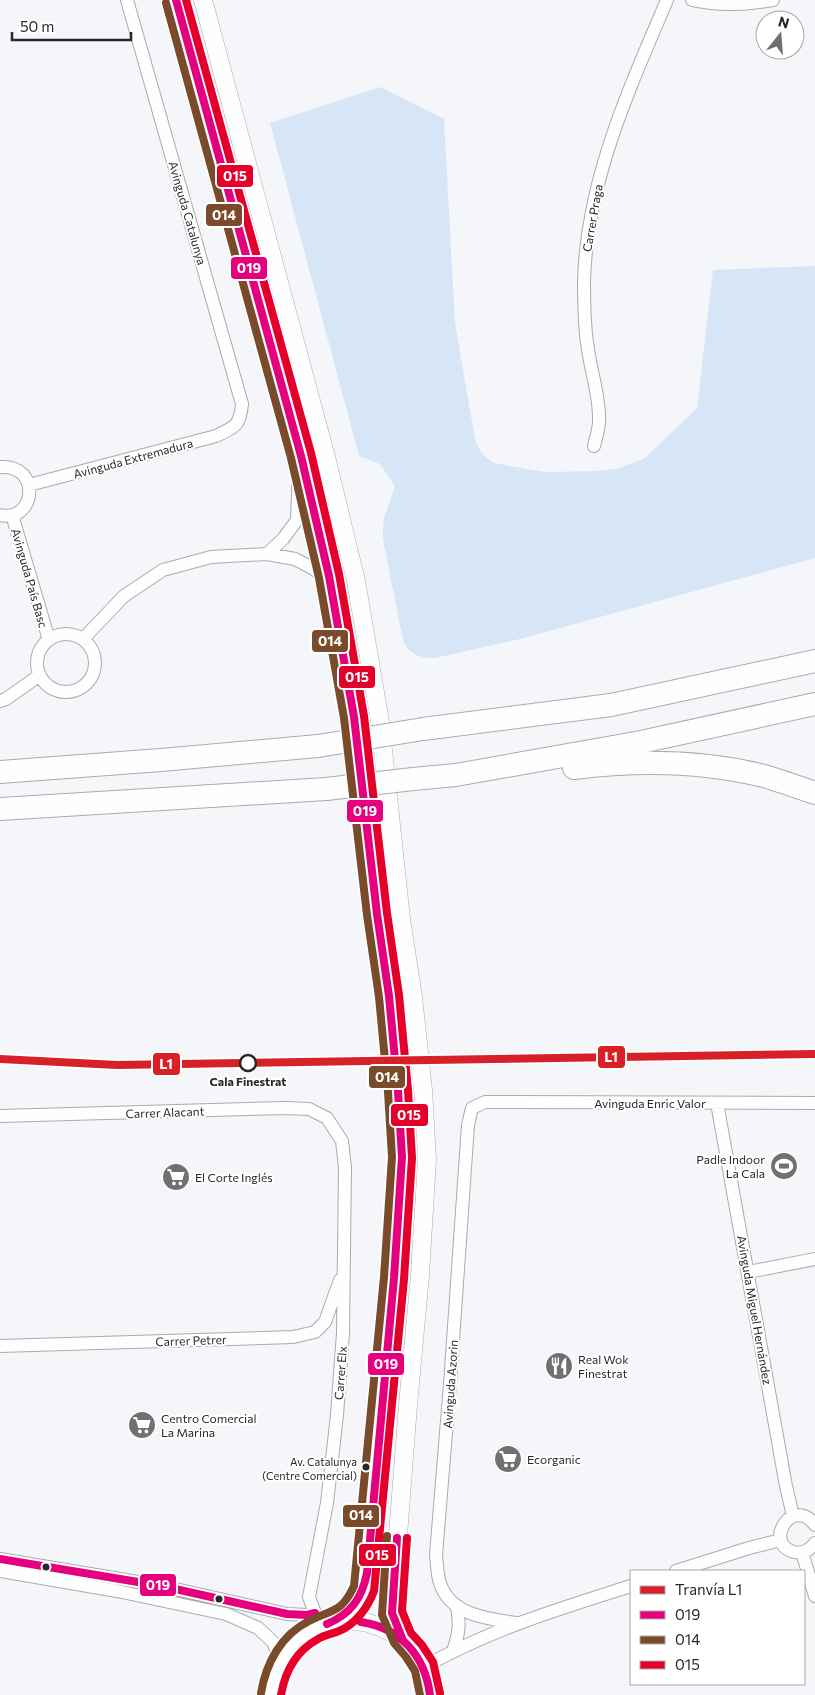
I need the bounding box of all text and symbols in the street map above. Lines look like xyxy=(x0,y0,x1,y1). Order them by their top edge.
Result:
scale bar xyxy=(12,10,131,42)
north arrow xyxy=(755,10,805,60)
text: N xyxy=(776,12,791,32)
text: 50 m xyxy=(20,17,54,35)
street label: Avinguda Catalunya xyxy=(166,160,210,266)
line badge: 015 xyxy=(216,164,254,188)
text: 015 xyxy=(223,167,247,184)
street label: Carrer Praga xyxy=(579,183,605,253)
line badge: 014 xyxy=(205,203,243,227)
text: 014 xyxy=(212,206,237,223)
line badge: 019 xyxy=(230,256,268,280)
text: 019 xyxy=(237,259,261,276)
street label: Avinguda Extremadura xyxy=(72,435,194,481)
street label: Avinguda País Basc xyxy=(9,527,51,629)
line badge: 014 xyxy=(311,629,349,653)
text: 014 xyxy=(318,632,343,649)
line badge: 015 xyxy=(338,665,376,689)
text: 015 xyxy=(345,668,369,685)
line badge: 019 xyxy=(346,799,384,823)
text: 019 xyxy=(353,802,377,819)
line badge: L1 xyxy=(597,1045,626,1069)
text: L1 xyxy=(604,1048,618,1065)
line badge: L1 xyxy=(152,1052,181,1076)
marker: Cala Finestrat xyxy=(239,1054,257,1072)
text: L1 xyxy=(159,1055,173,1072)
line badge: 014 xyxy=(368,1065,406,1089)
text: 014 xyxy=(375,1068,400,1085)
place label: Cala Finestrat xyxy=(210,1074,286,1088)
street label: Avinguda Enric Valor xyxy=(594,1096,706,1110)
line badge: 015 xyxy=(390,1103,429,1127)
street label: Carrer Alacant xyxy=(125,1104,205,1120)
text: 015 xyxy=(397,1106,421,1123)
sports icon: Padle Indoor La Cala xyxy=(769,1151,799,1181)
place label: Padle Indoor La Cala xyxy=(696,1152,765,1180)
supermarket icon: El Corte Inglés xyxy=(161,1162,191,1192)
place label: El Corte Inglés xyxy=(195,1170,273,1184)
street label: Avinguda Miguel Hernández xyxy=(735,1234,775,1386)
street label: Carrer Petrer xyxy=(155,1332,227,1348)
street label: Avinguda Azorin xyxy=(440,1339,460,1429)
street label: Carrer Elx xyxy=(331,1345,349,1400)
restaurant icon: Real Wok Finestrat xyxy=(544,1351,574,1381)
line badge: 019 xyxy=(367,1352,405,1376)
place label: Real Wok Finestrat xyxy=(578,1352,629,1380)
text: 019 xyxy=(374,1355,398,1372)
supermarket icon: Centro Comercial La Marina xyxy=(127,1410,157,1440)
place label: Centro Comercial La Marina xyxy=(161,1411,257,1439)
supermarket icon: Ecorganic xyxy=(493,1444,523,1474)
place label: Ecorganic xyxy=(527,1452,581,1466)
place label: Av. Catalunya (Centre Comercial) xyxy=(262,1455,357,1482)
marker: Av. Catalunya (Centre Comercial) xyxy=(361,1462,371,1472)
line badge: 014 xyxy=(342,1504,380,1528)
text: 014 xyxy=(349,1506,374,1523)
line badge: 015 xyxy=(358,1543,397,1567)
text: 015 xyxy=(365,1546,389,1563)
unlabelled marker xyxy=(41,1562,51,1572)
legend xyxy=(630,1570,805,1685)
line badge: 019 xyxy=(139,1573,177,1597)
text: 019 xyxy=(146,1576,170,1593)
text: Tranvía L1 xyxy=(675,1580,742,1598)
unlabelled marker xyxy=(214,1594,224,1604)
text: 019 xyxy=(675,1605,700,1623)
text: 014 xyxy=(675,1630,700,1648)
text: 015 xyxy=(675,1655,700,1673)

